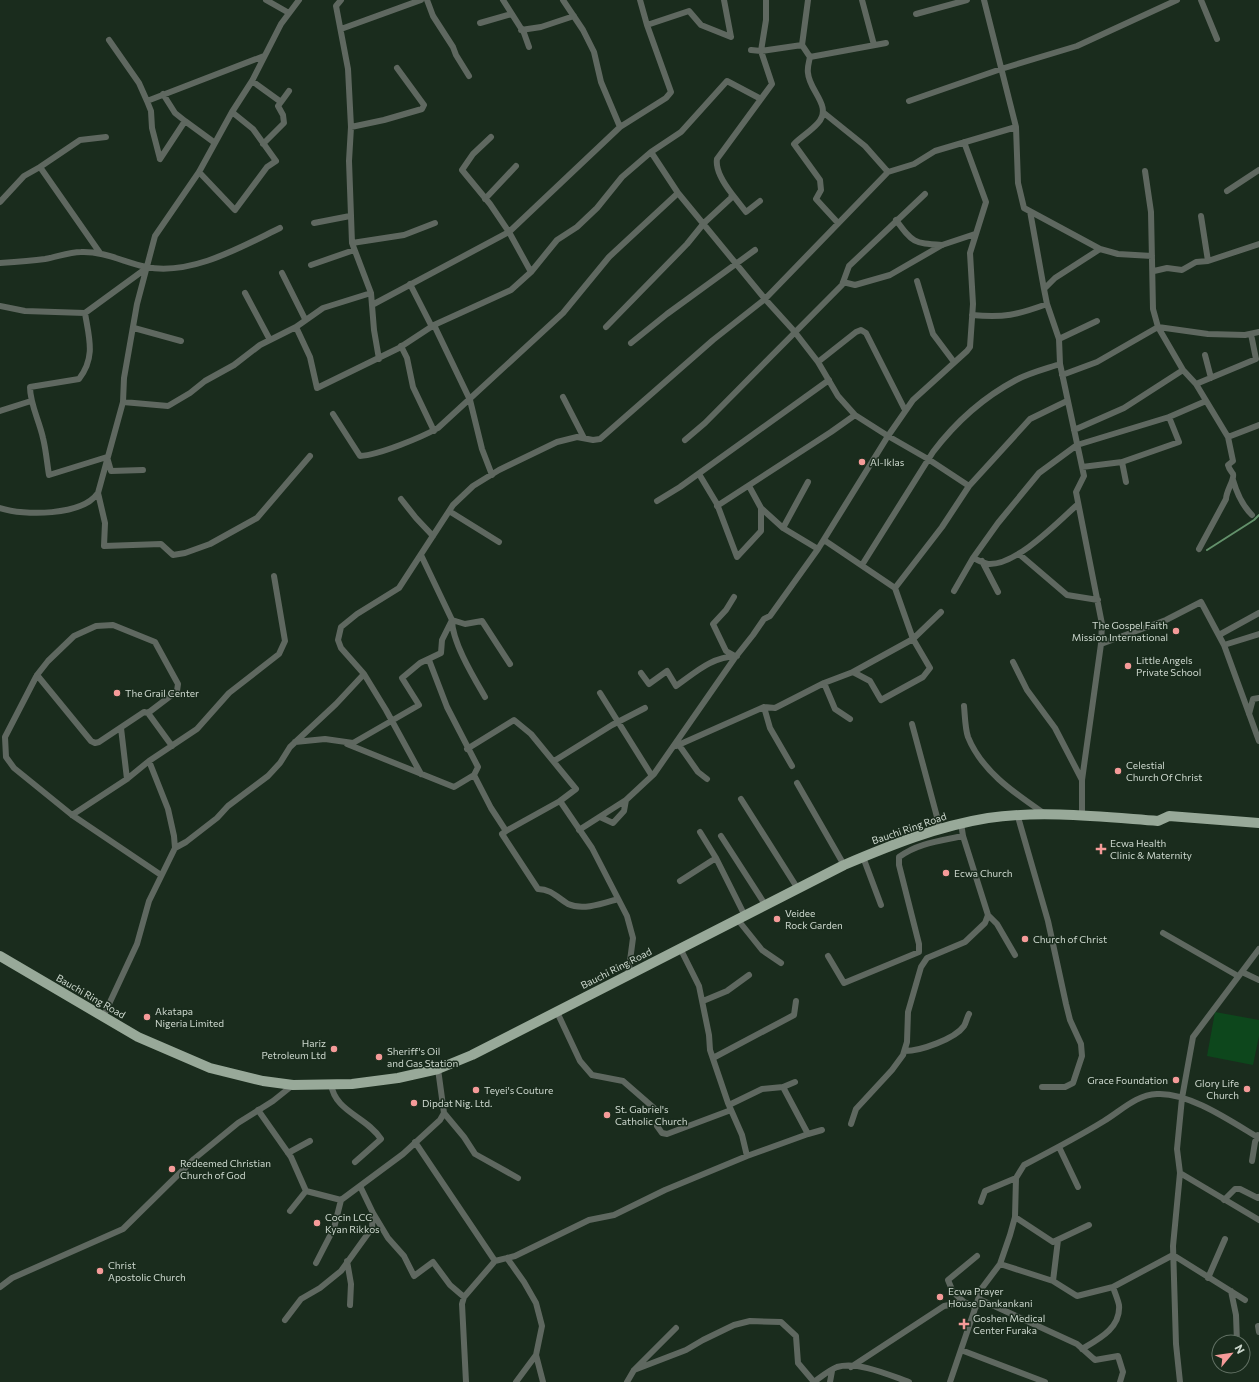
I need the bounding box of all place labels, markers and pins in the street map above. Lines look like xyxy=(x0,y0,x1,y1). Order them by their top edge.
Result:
place label: Al-Iklas xyxy=(870,456,905,468)
marker: Al-Iklas xyxy=(857,457,867,467)
place label: The Gospel Faith Mission International xyxy=(1072,619,1168,643)
marker: The Gospel Faith Mission International xyxy=(1171,626,1181,636)
place label: Little Angels Private School xyxy=(1136,654,1201,678)
marker: Little Angels Private School xyxy=(1123,661,1133,671)
place label: The Grail Center xyxy=(125,687,199,699)
marker: The Grail Center xyxy=(112,688,122,698)
place label: Celestial Church Of Christ xyxy=(1126,759,1202,783)
marker: Celestial Church Of Christ xyxy=(1113,766,1123,776)
place label: Ecwa Health Clinic & Maternity xyxy=(1110,837,1192,861)
marker: Ecwa Health Clinic & Maternity xyxy=(1095,843,1107,855)
place label: Ecwa Church xyxy=(954,867,1013,879)
marker: Ecwa Church xyxy=(941,868,951,878)
place label: Veidee Rock Garden xyxy=(785,907,843,931)
marker: Veidee Rock Garden xyxy=(772,914,782,924)
place label: Church of Christ xyxy=(1033,933,1107,945)
marker: Church of Christ xyxy=(1020,934,1030,944)
place label: Akatapa Nigeria Limited xyxy=(155,1005,224,1029)
marker: Akatapa Nigeria Limited xyxy=(142,1012,152,1022)
place label: Hariz Petroleum Ltd xyxy=(262,1037,326,1061)
marker: Hariz Petroleum Ltd xyxy=(329,1044,339,1054)
place label: Sheriff's Oil and Gas Station xyxy=(387,1045,458,1069)
marker: Sheriff's Oil and Gas Station xyxy=(374,1052,384,1062)
place label: Grace Foundation xyxy=(1087,1074,1168,1086)
marker: Grace Foundation xyxy=(1171,1075,1181,1085)
place label: Glory Life Church xyxy=(1195,1077,1239,1101)
place label: Teyei's Couture xyxy=(484,1084,553,1096)
marker: Glory Life Church xyxy=(1242,1084,1252,1094)
marker: Teyei's Couture xyxy=(471,1085,481,1095)
place label: Dipdat Nig. Ltd. xyxy=(422,1097,492,1109)
marker: Dipdat Nig. Ltd. xyxy=(409,1098,419,1108)
place label: St. Gabriel's Catholic Church xyxy=(615,1103,688,1127)
marker: St. Gabriel's Catholic Church xyxy=(602,1110,612,1120)
place label: Redeemed Christian Church of God xyxy=(180,1157,271,1181)
marker: Redeemed Christian Church of God xyxy=(167,1164,177,1174)
place label: Cocin LCC Kyan Rikkos xyxy=(325,1211,380,1235)
marker: Cocin LCC Kyan Rikkos xyxy=(312,1218,322,1228)
place label: Christ Apostolic Church xyxy=(108,1259,186,1283)
marker: Christ Apostolic Church xyxy=(95,1266,105,1276)
place label: Ecwa Prayer House Dankankani xyxy=(948,1285,1032,1309)
marker: Ecwa Prayer House Dankankani xyxy=(935,1292,945,1302)
place label: Goshen Medical Center Furaka xyxy=(973,1312,1045,1336)
marker: Goshen Medical Center Furaka xyxy=(958,1318,970,1330)

